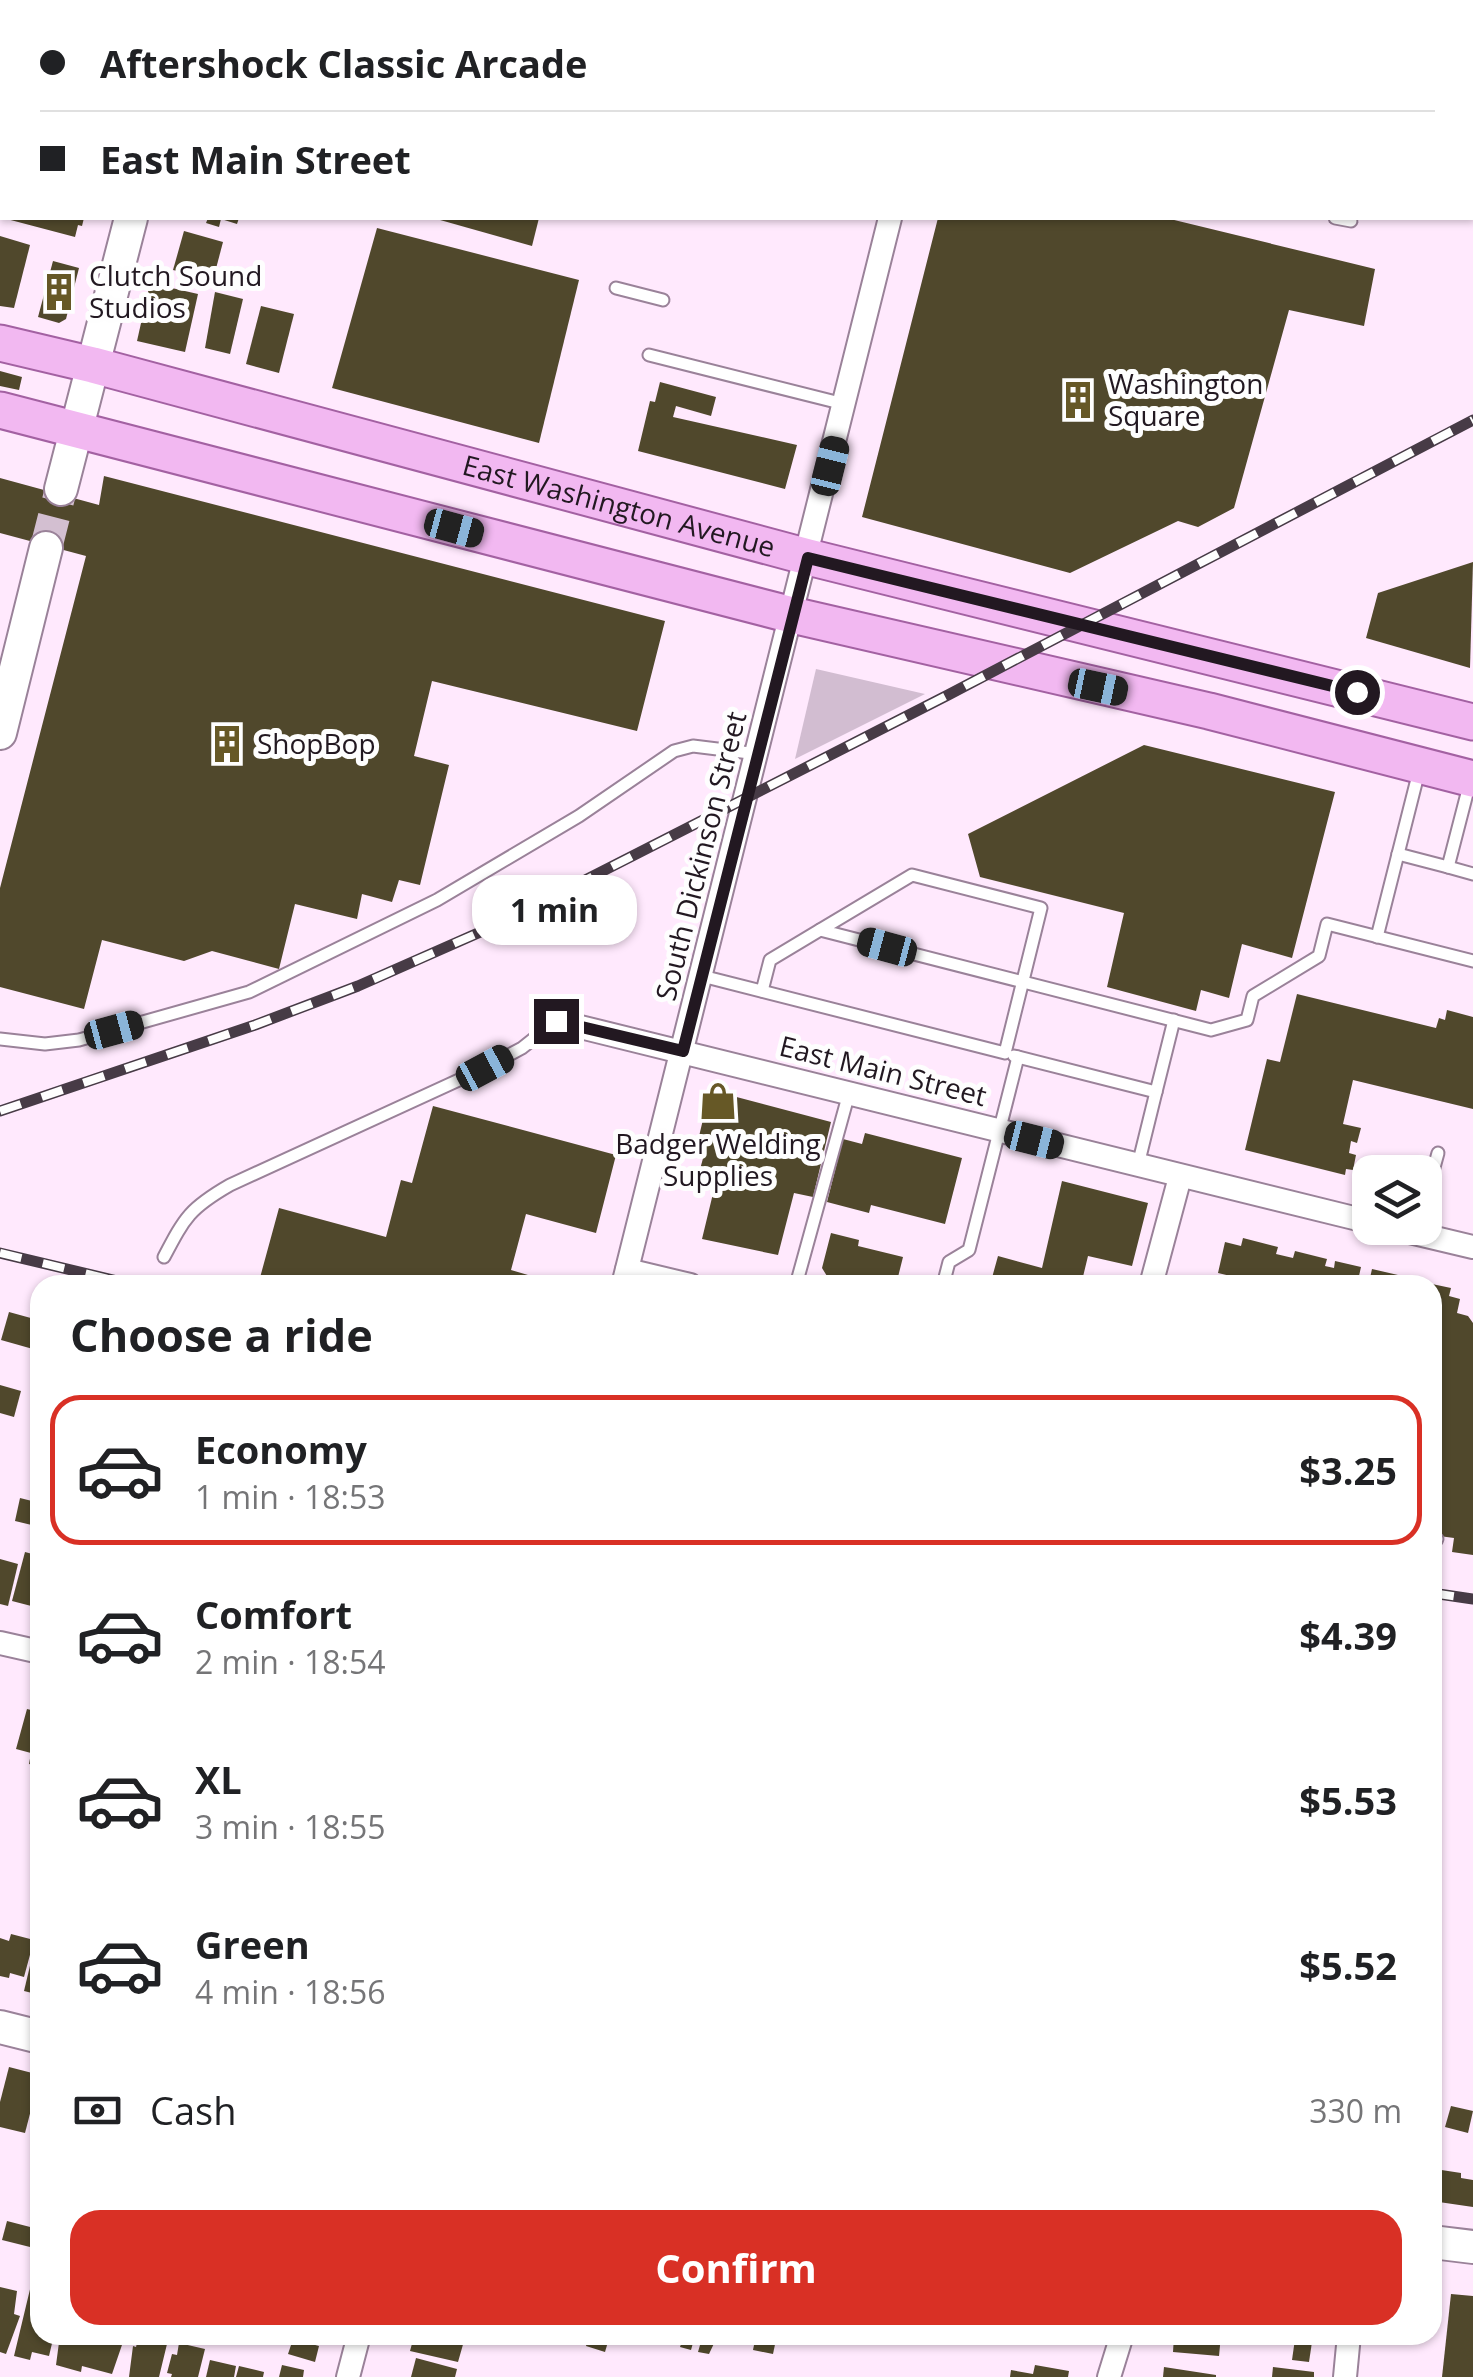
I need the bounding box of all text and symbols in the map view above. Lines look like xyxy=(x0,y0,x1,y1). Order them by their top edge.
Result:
text: Aftershock Classic Arcade xyxy=(100,37,588,89)
text: East Main Street xyxy=(100,133,411,185)
place label: Clutch Sound Studios xyxy=(89,256,262,326)
building icon: Clutch Sound Studios xyxy=(38,271,80,313)
place label: Washington Square xyxy=(1108,364,1263,434)
building icon: Washington Square xyxy=(1057,379,1099,421)
car xyxy=(808,433,852,499)
street label: East Washington Avenue xyxy=(459,445,779,565)
car xyxy=(421,506,487,550)
car xyxy=(1066,666,1130,708)
route start xyxy=(1335,670,1380,715)
street label: South Dickinson Street xyxy=(646,707,754,1004)
building icon: ShopBop xyxy=(206,723,248,765)
place label: ShopBop xyxy=(257,724,376,762)
callout: 1 min xyxy=(474,876,638,946)
text: 1 min xyxy=(510,888,599,931)
car xyxy=(854,925,920,969)
route end xyxy=(534,999,579,1044)
car xyxy=(81,1008,147,1052)
street label: East Main Street xyxy=(776,1026,991,1114)
car xyxy=(451,1041,519,1095)
shop icon: Badger Welding Supplies xyxy=(697,1080,739,1122)
car xyxy=(1001,1118,1067,1162)
place label: Badger Welding Supplies xyxy=(615,1124,821,1194)
map controls xyxy=(1352,1155,1442,1245)
button: layers xyxy=(1352,1155,1442,1245)
text: Choose a ride xyxy=(70,1304,373,1365)
text: Economy xyxy=(195,1423,367,1475)
icon: car xyxy=(75,1425,165,1515)
text: $3.25 xyxy=(1299,1444,1397,1496)
text: 1 min · 18:53 xyxy=(195,1475,386,1518)
text: Comfort xyxy=(195,1588,352,1640)
icon: car xyxy=(75,1590,165,1680)
text: $4.39 xyxy=(1299,1609,1397,1661)
text: 2 min · 18:54 xyxy=(195,1640,386,1683)
text: XL xyxy=(195,1753,242,1805)
icon: car xyxy=(75,1755,165,1845)
text: $5.53 xyxy=(1299,1774,1397,1826)
text: 3 min · 18:55 xyxy=(195,1805,386,1848)
text: Green xyxy=(195,1918,310,1970)
icon: car xyxy=(75,1920,165,2010)
text: $5.52 xyxy=(1299,1939,1397,1991)
text: 4 min · 18:56 xyxy=(195,1970,386,2013)
icon: cash xyxy=(70,2083,125,2138)
text: Cash xyxy=(150,2084,236,2136)
text: 330 m xyxy=(1309,2089,1402,2132)
button: Confirm xyxy=(70,2210,1402,2325)

